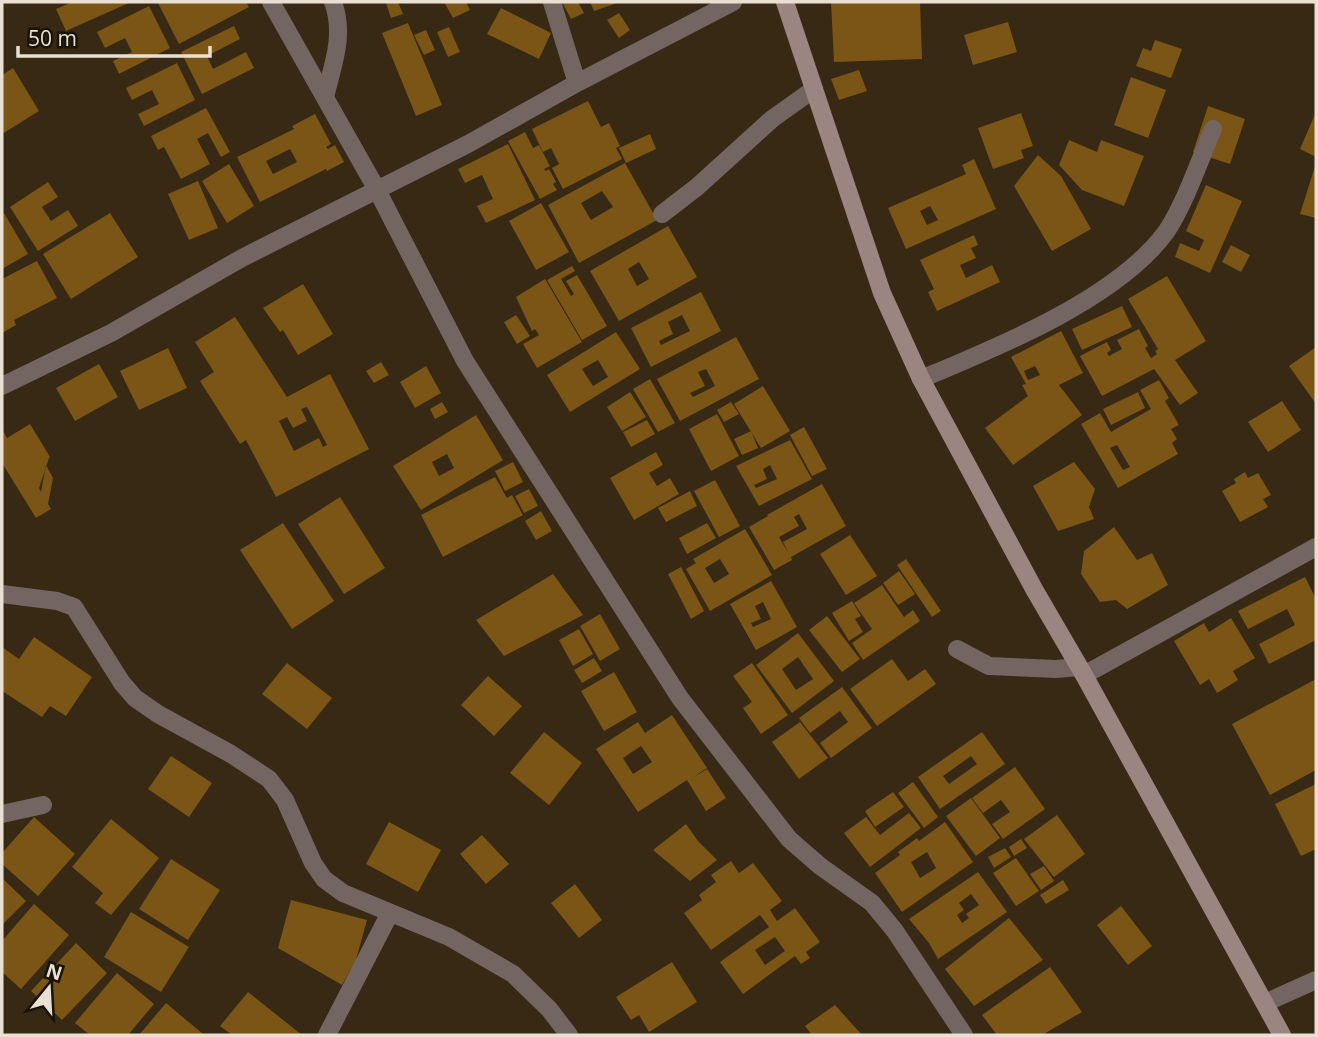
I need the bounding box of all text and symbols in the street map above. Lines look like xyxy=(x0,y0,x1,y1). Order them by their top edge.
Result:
scale bar xyxy=(18,14,210,58)
text: 50 m xyxy=(28,24,77,52)
north arrow xyxy=(14,953,84,1023)
text: N xyxy=(43,957,66,987)

